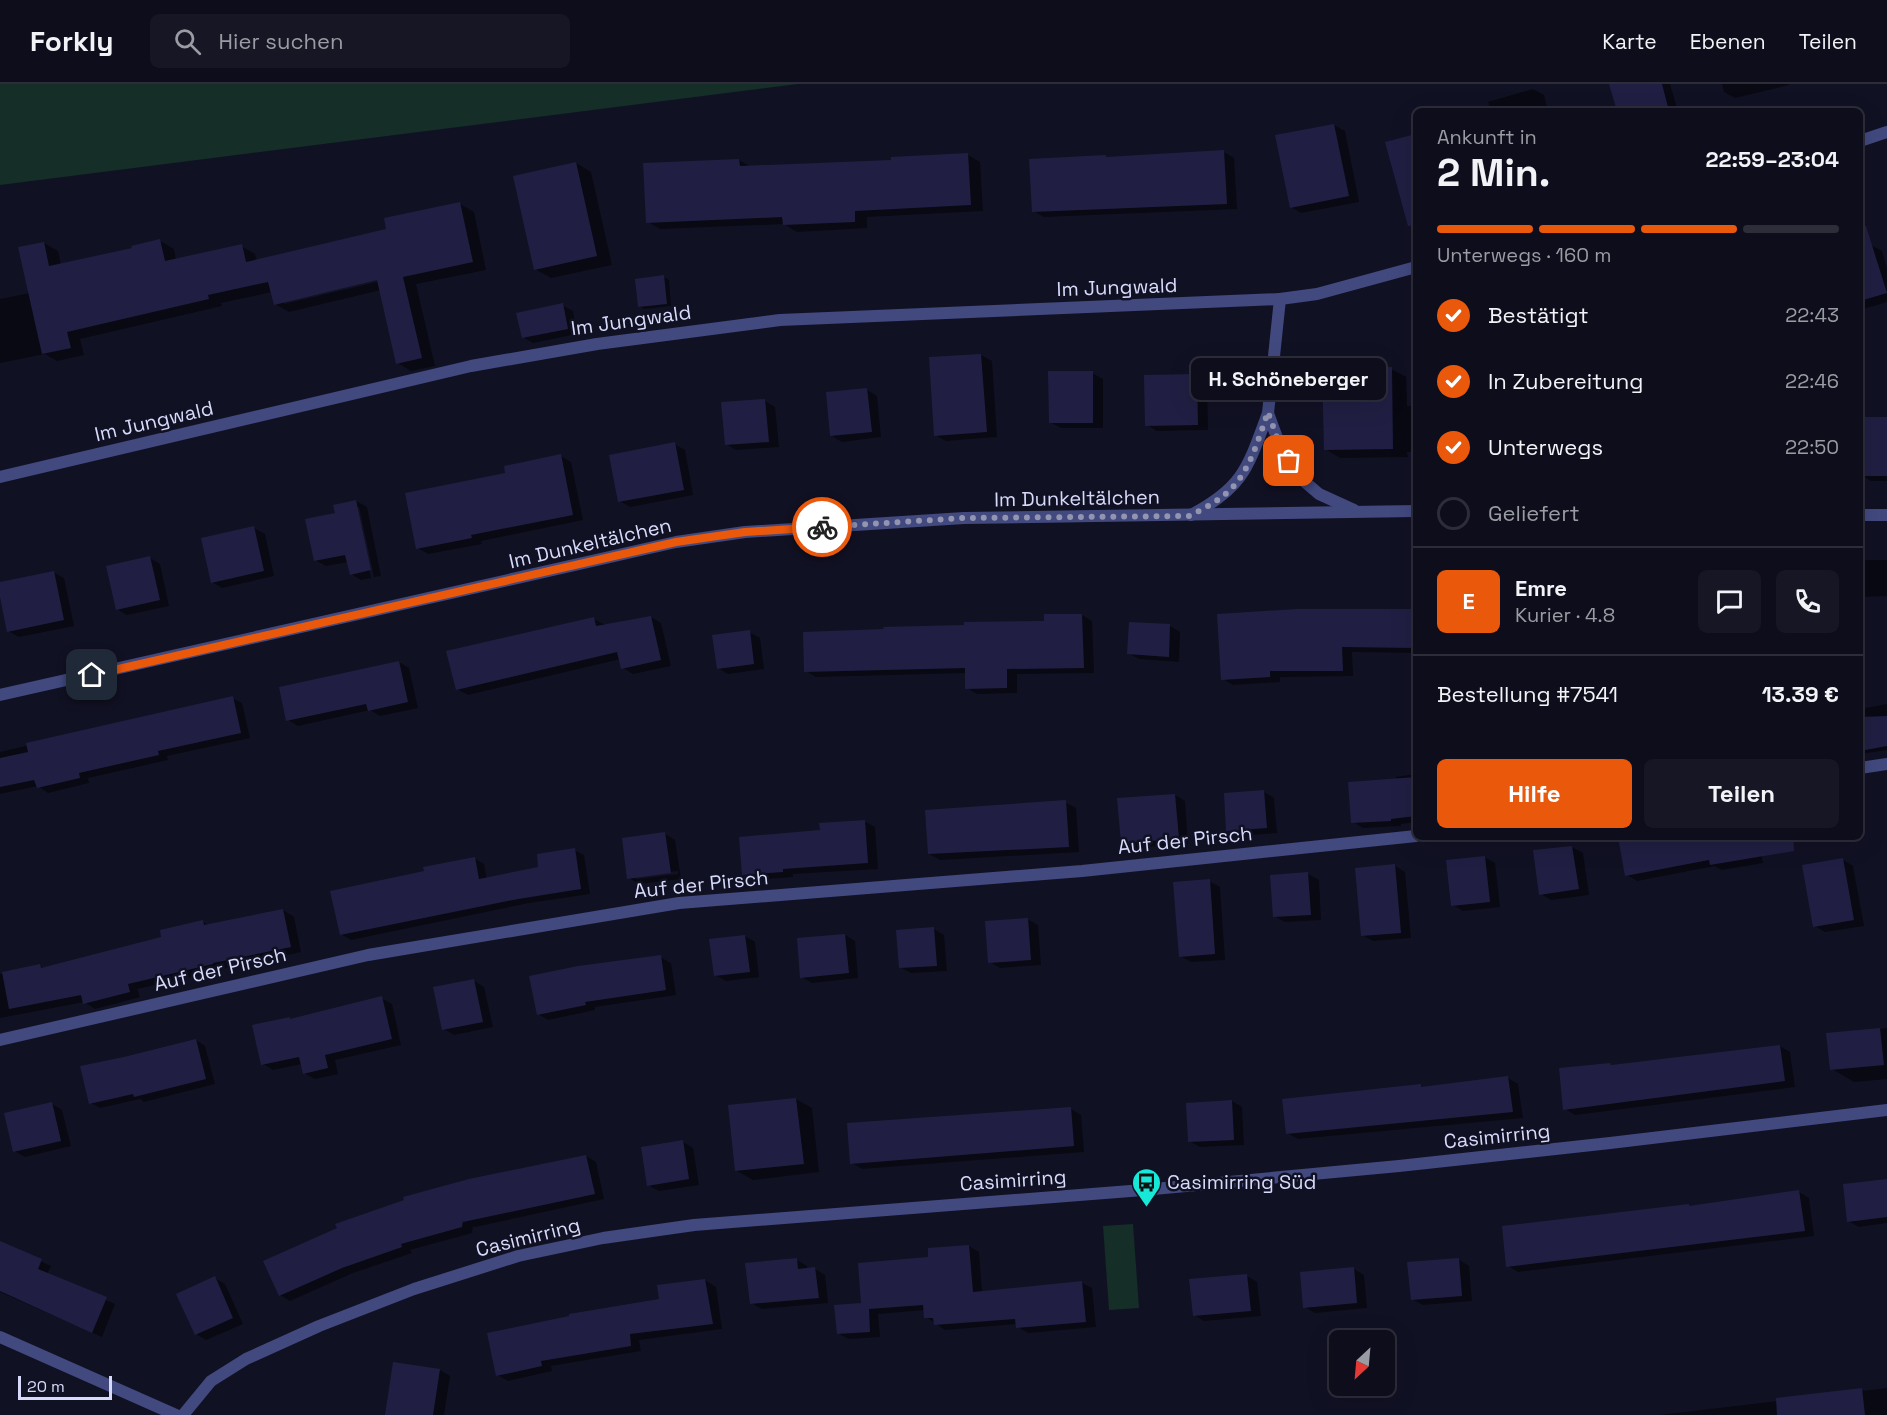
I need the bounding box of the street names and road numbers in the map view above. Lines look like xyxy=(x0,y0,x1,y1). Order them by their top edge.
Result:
street label: Im Jungwald xyxy=(1056,272,1178,302)
street label: Im Jungwald xyxy=(569,299,693,341)
street label: Im Jungwald xyxy=(92,395,216,447)
street label: Im Dunkeltälchen xyxy=(994,484,1160,512)
street label: Im Dunkeltälchen xyxy=(506,512,674,574)
street label: Auf der Pirsch xyxy=(1116,820,1254,860)
street label: Auf der Pirsch xyxy=(632,864,770,904)
street label: Auf der Pirsch xyxy=(151,941,289,997)
street label: Casimirring xyxy=(1442,1117,1552,1155)
street label: Casimirring xyxy=(959,1163,1067,1197)
street label: Casimirring xyxy=(473,1211,583,1263)

